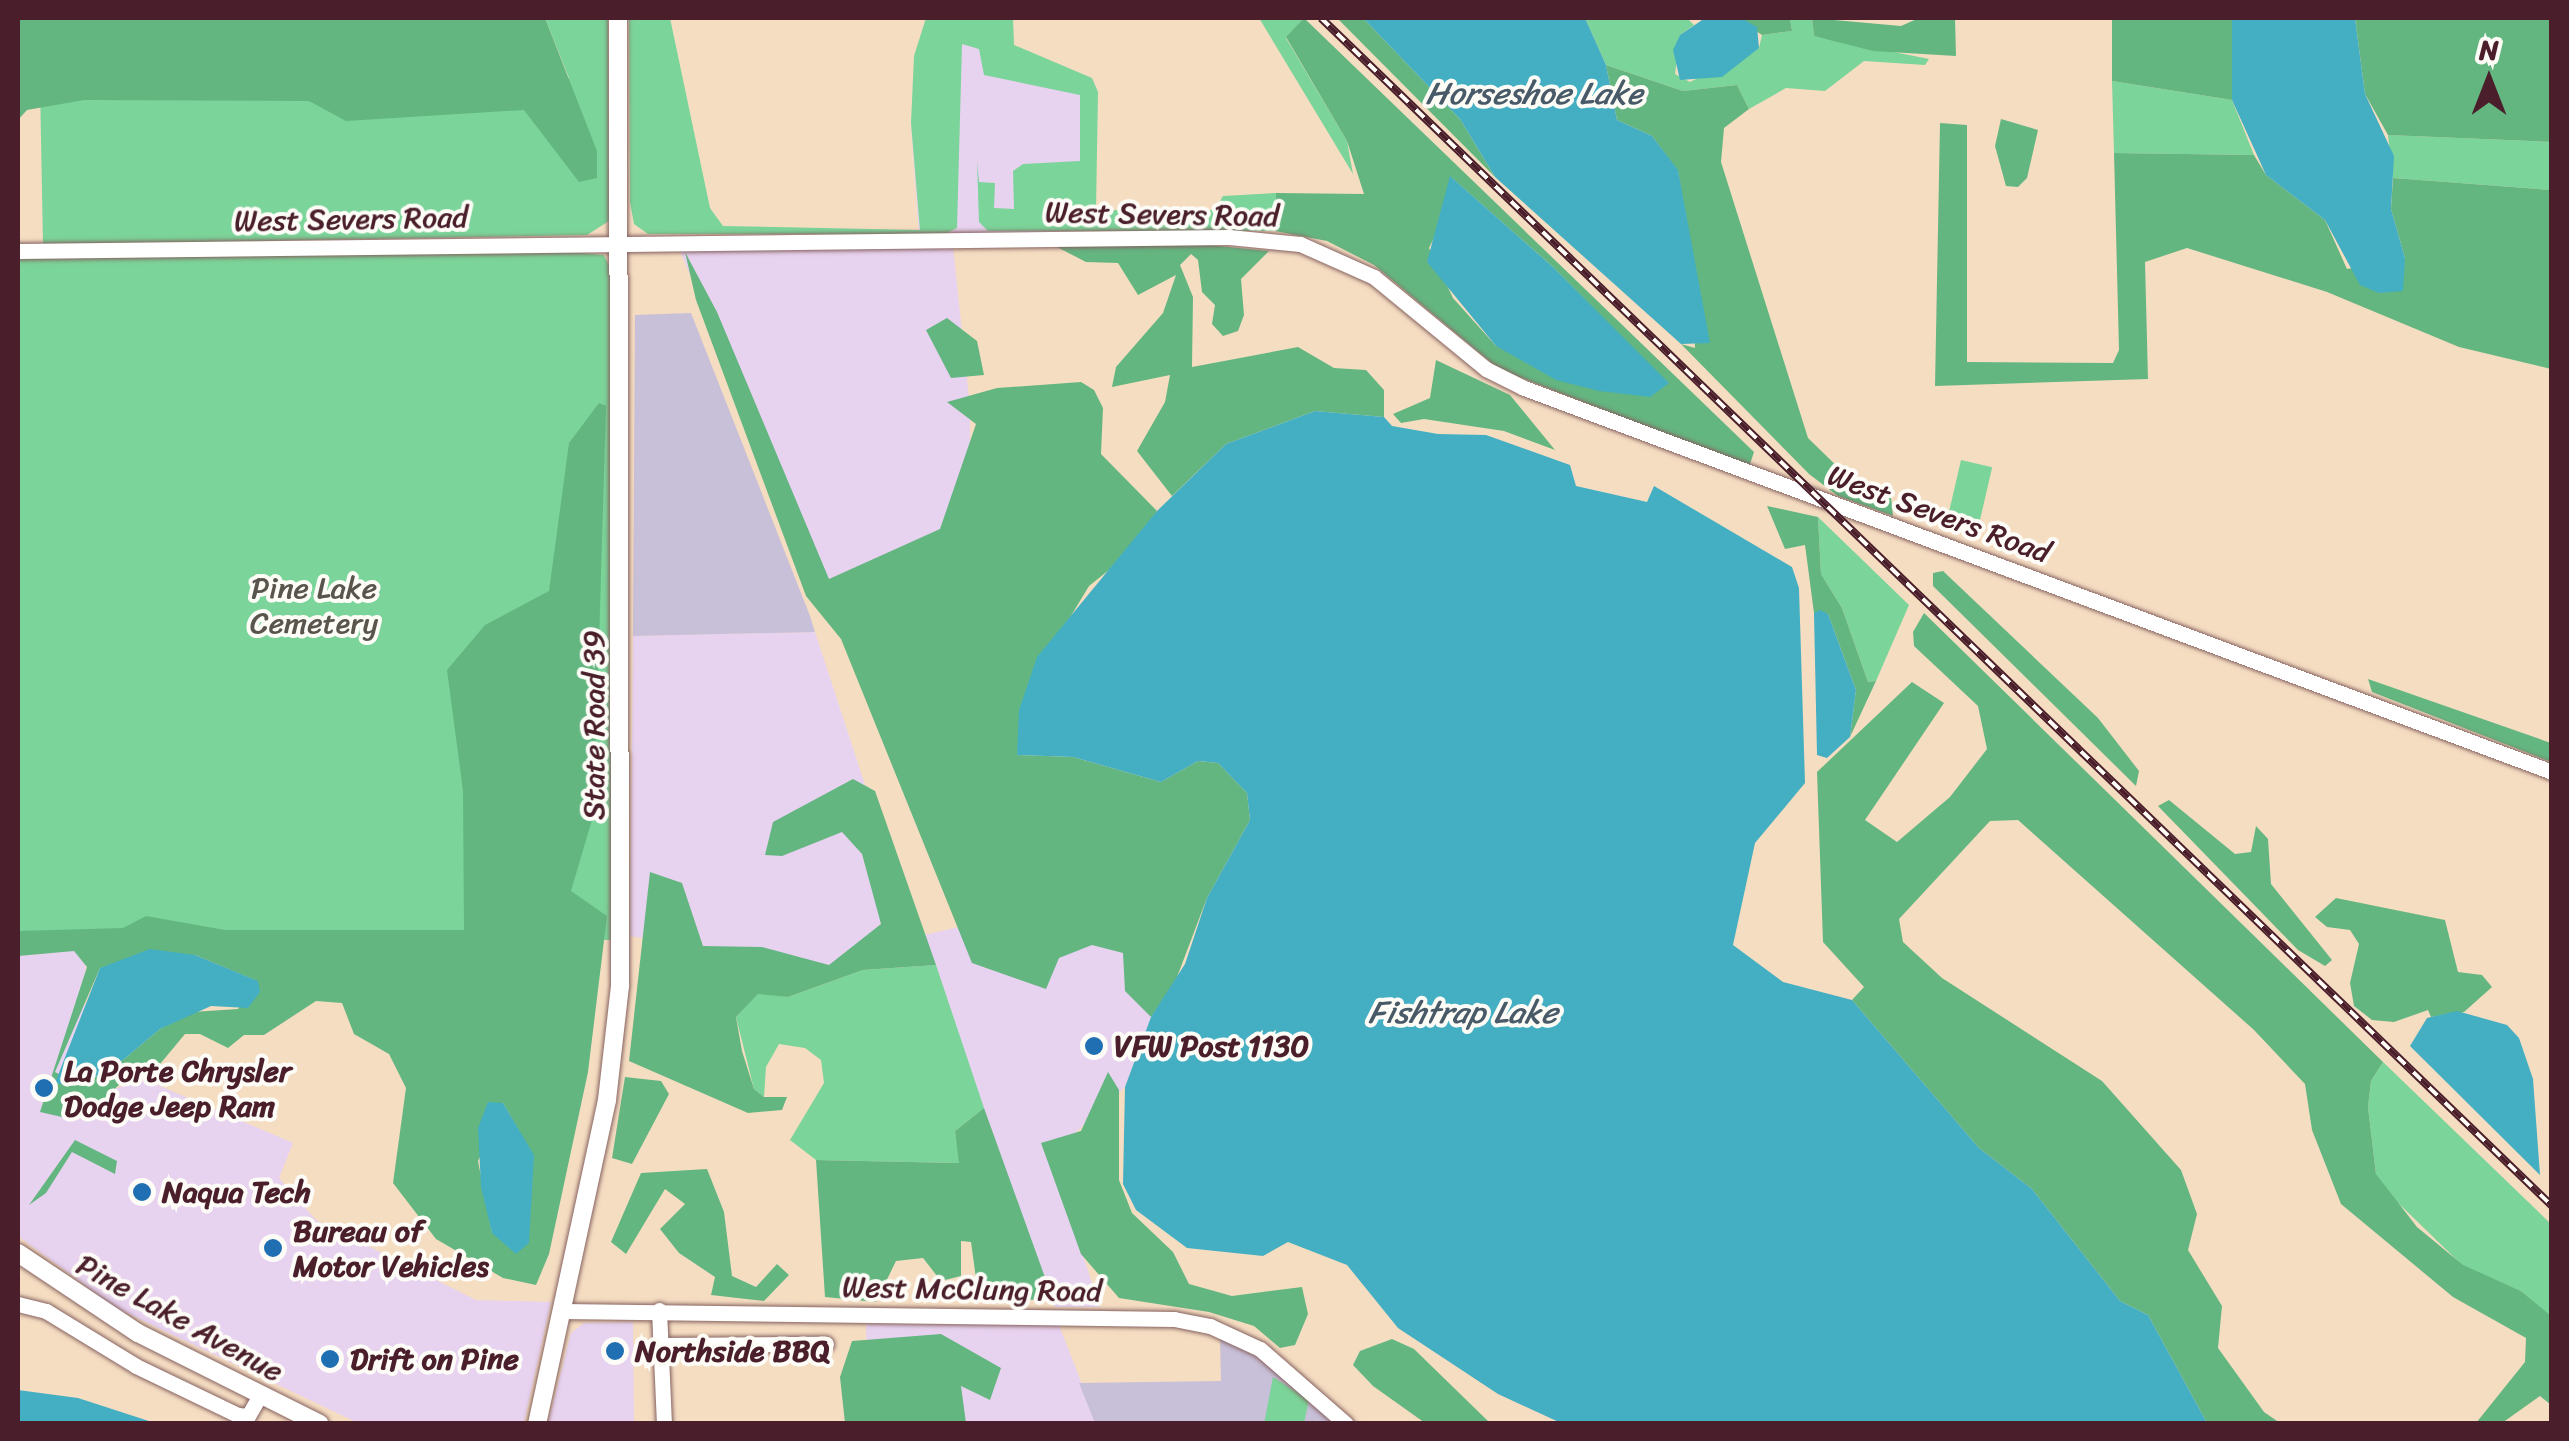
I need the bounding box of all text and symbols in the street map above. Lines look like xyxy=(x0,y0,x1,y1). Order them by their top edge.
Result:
text: N xyxy=(2479,25,2499,74)
north arrow xyxy=(2439,30,2539,130)
water label: Horseshoe Lake xyxy=(1425,75,1643,113)
street label: West Severs Road xyxy=(1045,194,1279,234)
street label: West Severs Road xyxy=(234,199,468,239)
street label: West Severs Road xyxy=(1823,457,2055,571)
park label: Pine Lake Cemetery xyxy=(250,570,378,640)
street label: State Road 39 xyxy=(576,630,612,820)
water label: Fishtrap Lake xyxy=(1368,994,1558,1032)
place label: VFW Post 1130 xyxy=(1114,1028,1309,1064)
marker: VFW Post 1130 xyxy=(1083,1035,1105,1057)
place label: La Porte Chrysler Dodge Jeep Ram xyxy=(64,1053,295,1124)
marker: La Porte Chrysler Dodge Jeep Ram xyxy=(33,1077,55,1099)
place label: Naqua Tech xyxy=(162,1174,311,1210)
marker: Naqua Tech xyxy=(131,1181,153,1203)
place label: Bureau of Motor Vehicles xyxy=(293,1213,488,1284)
marker: Bureau of Motor Vehicles xyxy=(262,1237,284,1259)
street label: Pine Lake Avenue xyxy=(71,1247,289,1389)
street label: West McClung Road xyxy=(842,1269,1102,1309)
place label: Northside BBQ xyxy=(635,1333,830,1369)
marker: Northside BBQ xyxy=(604,1340,626,1362)
place label: Drift on Pine xyxy=(350,1341,519,1377)
marker: Drift on Pine xyxy=(319,1348,341,1370)

